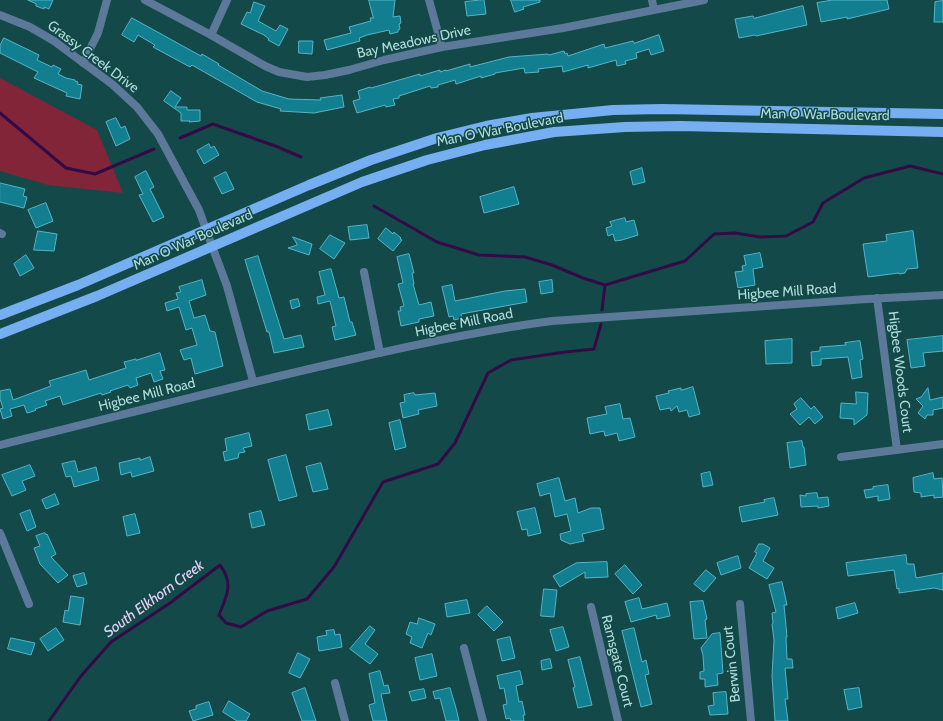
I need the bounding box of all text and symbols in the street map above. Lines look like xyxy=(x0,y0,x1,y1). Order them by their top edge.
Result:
street label: Grassy Creek Drive xyxy=(44,17,142,97)
street label: Bay Meadows Drive xyxy=(356,22,472,62)
street label: Man O War Boulevard xyxy=(760,105,890,125)
street label: Man O War Boulevard xyxy=(435,109,565,151)
street label: Man O War Boulevard xyxy=(131,206,255,274)
street label: Higbee Mill Road xyxy=(737,280,837,304)
street label: Higbee Mill Road xyxy=(414,305,514,341)
street label: Higbee Woods Court xyxy=(884,310,916,434)
street label: Higbee Mill Road xyxy=(97,375,197,415)
water label: South Elkhorn Creek xyxy=(100,557,208,641)
street label: Ramsgate Court xyxy=(597,613,637,709)
street label: Berwin Court xyxy=(720,625,744,703)

